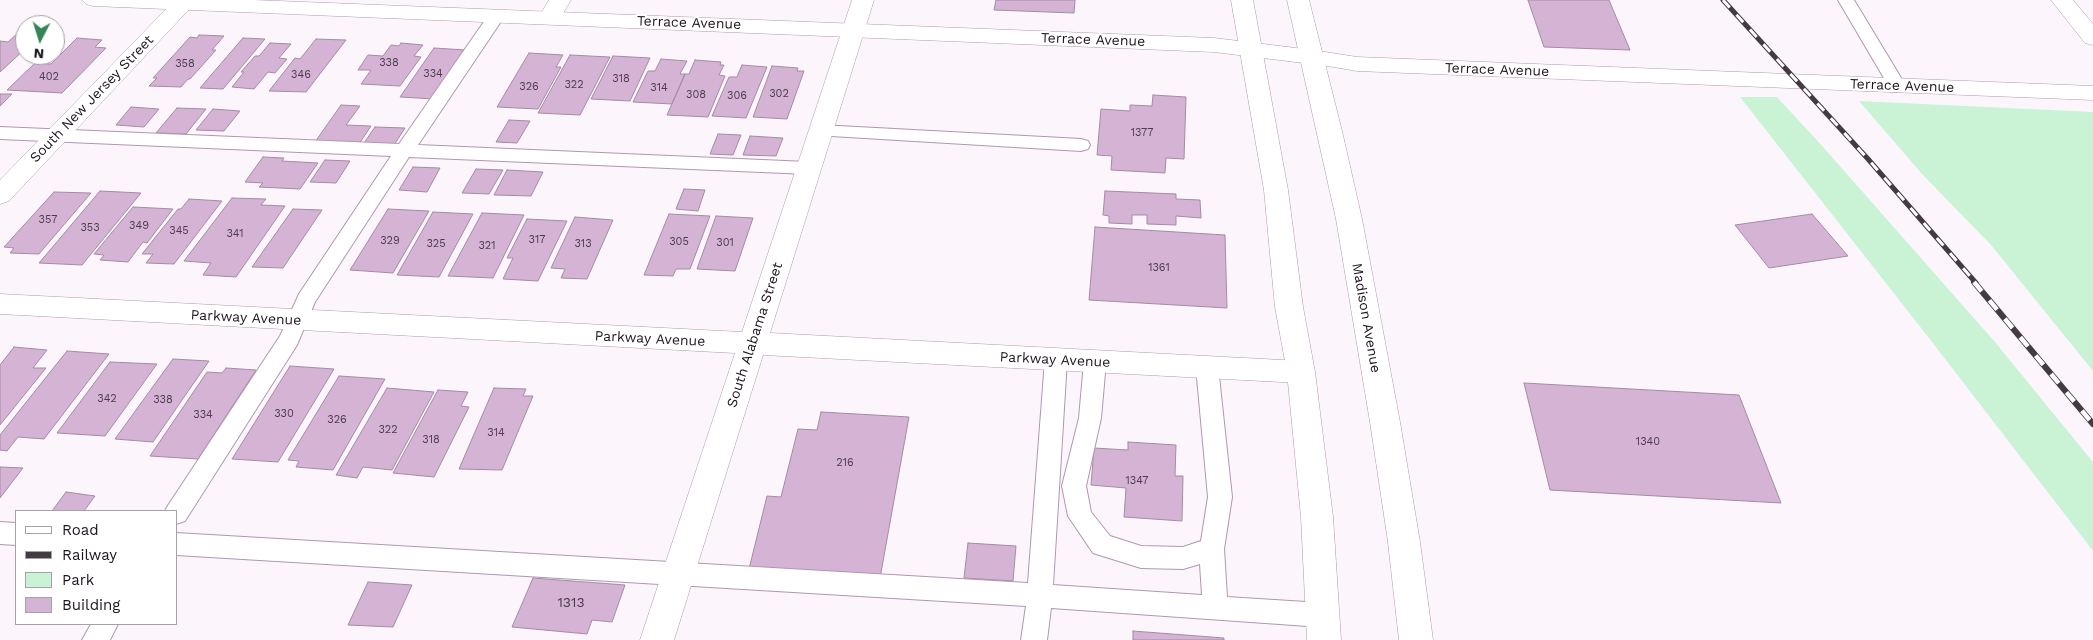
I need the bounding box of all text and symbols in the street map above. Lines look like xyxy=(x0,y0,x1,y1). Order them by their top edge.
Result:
street label: Terrace Avenue xyxy=(637,13,741,33)
north arrow xyxy=(15,15,65,65)
street label: Terrace Avenue xyxy=(1041,30,1145,50)
street label: South New Jersey Street xyxy=(27,32,157,166)
house number: 338 xyxy=(379,56,399,70)
house number: 358 xyxy=(175,57,195,71)
street label: Terrace Avenue xyxy=(1445,60,1549,80)
house number: 334 xyxy=(423,67,443,81)
house number: 346 xyxy=(291,68,311,82)
house number: 402 xyxy=(39,70,59,84)
house number: 318 xyxy=(612,72,630,86)
street label: Terrace Avenue xyxy=(1850,76,1954,96)
house number: 322 xyxy=(564,78,584,92)
house number: 326 xyxy=(519,80,539,94)
house number: 314 xyxy=(650,81,668,95)
house number: 302 xyxy=(769,87,789,101)
house number: 308 xyxy=(686,88,706,102)
house number: 306 xyxy=(727,89,747,103)
house number: 1377 xyxy=(1131,126,1153,140)
house number: 357 xyxy=(39,213,57,227)
house number: 349 xyxy=(129,219,149,233)
house number: 353 xyxy=(80,221,100,235)
house number: 345 xyxy=(169,224,189,238)
house number: 341 xyxy=(226,227,244,241)
house number: 317 xyxy=(529,233,545,247)
house number: 329 xyxy=(380,234,400,248)
house number: 305 xyxy=(669,235,689,249)
house number: 301 xyxy=(716,236,734,250)
house number: 325 xyxy=(426,237,446,251)
house number: 313 xyxy=(574,237,592,251)
house number: 321 xyxy=(478,239,496,253)
street label: South Alabama Street xyxy=(724,260,786,410)
house number: 1361 xyxy=(1148,261,1170,275)
street label: Madison Avenue xyxy=(1348,262,1384,374)
street label: Parkway Avenue xyxy=(190,307,302,329)
street label: Parkway Avenue xyxy=(594,328,706,350)
street label: Parkway Avenue xyxy=(999,349,1111,371)
house number: 342 xyxy=(97,392,117,406)
house number: 338 xyxy=(153,393,173,407)
house number: 330 xyxy=(274,407,294,421)
house number: 334 xyxy=(193,408,213,422)
house number: 326 xyxy=(327,413,347,427)
house number: 322 xyxy=(378,423,398,437)
house number: 314 xyxy=(487,426,505,440)
house number: 318 xyxy=(422,433,440,447)
house number: 1340 xyxy=(1636,435,1660,449)
house number: 216 xyxy=(836,456,854,470)
house number: 1347 xyxy=(1125,474,1149,488)
legend xyxy=(15,510,178,625)
text: Road xyxy=(62,521,99,539)
text: Railway xyxy=(62,546,117,564)
text: Park xyxy=(62,571,94,589)
house number: 1313 xyxy=(557,595,585,611)
text: Building xyxy=(62,596,120,614)

